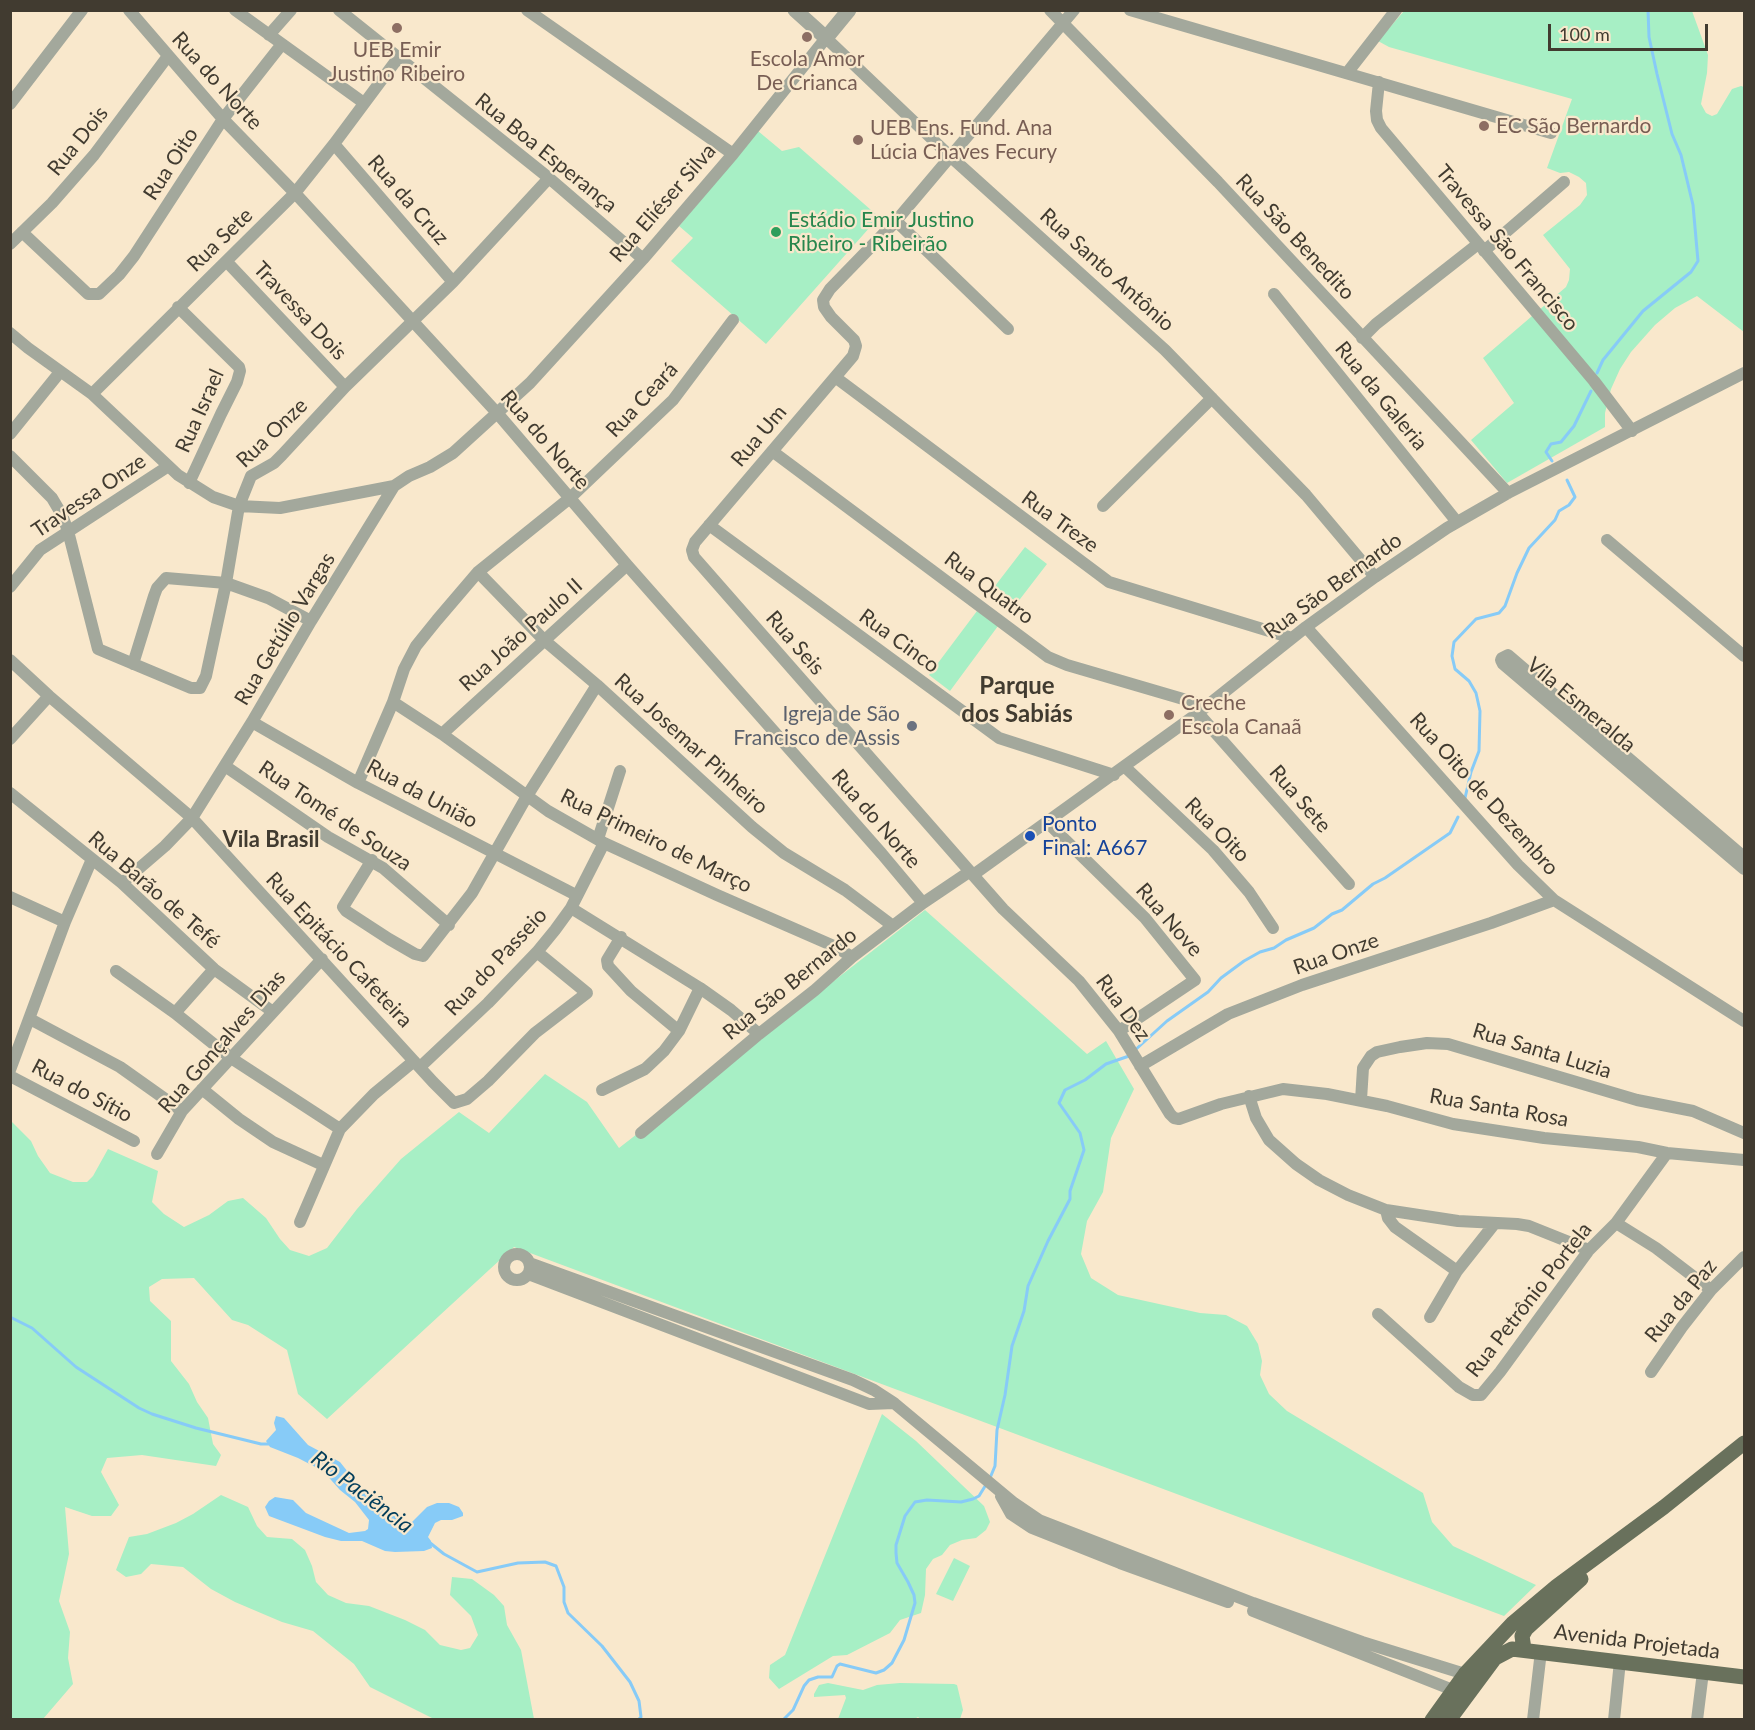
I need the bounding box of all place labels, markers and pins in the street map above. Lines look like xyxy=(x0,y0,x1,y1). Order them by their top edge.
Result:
marker: UEB Emir Justino Ribeiro xyxy=(390,21,404,35)
marker: Escola Amor De Crianca xyxy=(800,30,814,44)
place label: UEB Emir Justino Ribeiro xyxy=(329,37,465,87)
place label: Escola Amor De Crianca xyxy=(750,46,864,96)
place label: EC São Bernardo xyxy=(1496,113,1651,139)
place label: UEB Ens. Fund. Ana Lúcia Chaves Fecury xyxy=(870,115,1057,165)
marker: EC São Bernardo xyxy=(1477,119,1491,133)
marker: UEB Ens. Fund. Ana Lúcia Chaves Fecury xyxy=(851,133,865,147)
place label: Estádio Emir Justino Ribeiro - Ribeirão xyxy=(788,207,974,257)
marker: Estádio Emir Justino Ribeiro - Ribeirão xyxy=(769,225,783,239)
place label: Creche Escola Canaã xyxy=(1181,690,1302,740)
place label: Igreja de São Francisco de Assis xyxy=(733,701,900,751)
marker: Creche Escola Canaã xyxy=(1162,708,1176,722)
marker: Igreja de São Francisco de Assis xyxy=(905,719,919,733)
place label: Ponto Final: A667 xyxy=(1042,811,1147,861)
marker: Ponto Final: A667 xyxy=(1023,829,1037,843)

